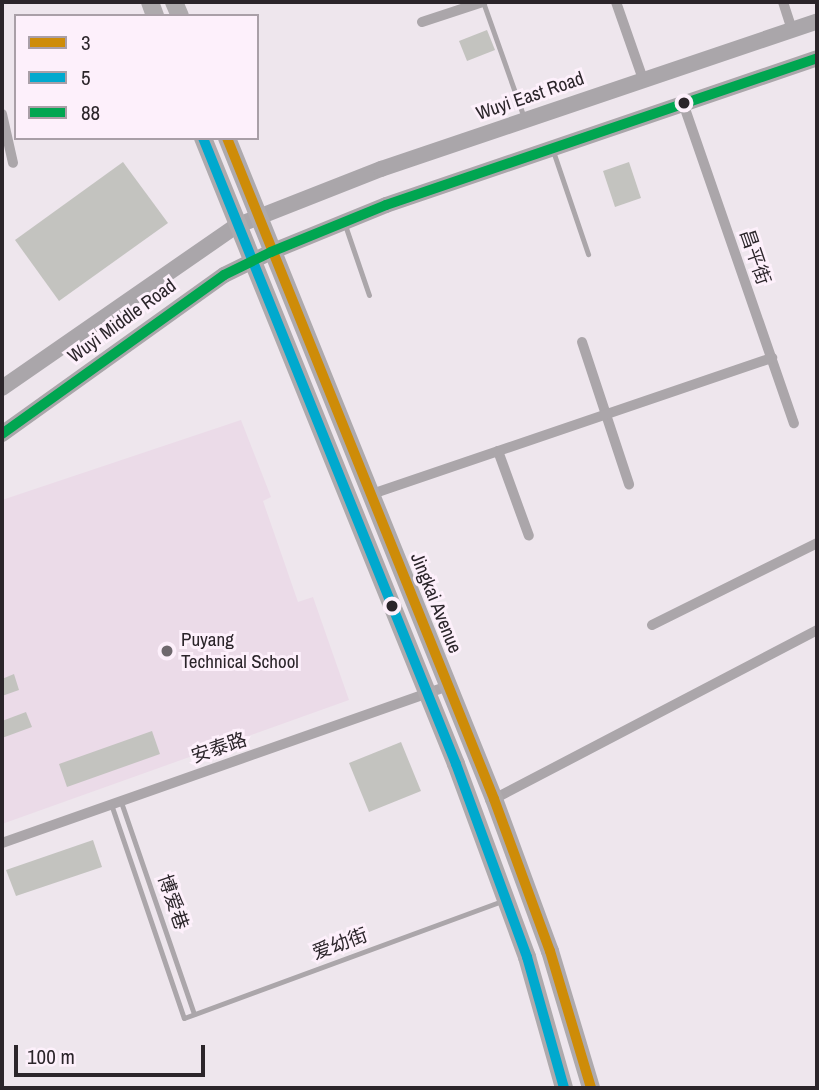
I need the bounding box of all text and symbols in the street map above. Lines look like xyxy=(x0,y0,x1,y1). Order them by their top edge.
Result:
legend xyxy=(14,14,259,140)
text: 3 xyxy=(81,28,91,57)
text: 5 xyxy=(81,63,91,92)
street label: Wuyi East Road xyxy=(473,67,587,125)
unlabelled marker xyxy=(677,96,691,110)
text: 88 xyxy=(81,98,100,127)
street label: 昌平街 xyxy=(735,226,775,288)
street label: Wuyi Middle Road xyxy=(64,274,180,368)
street label: Jingkai Avenue xyxy=(405,549,467,657)
unlabelled marker xyxy=(385,599,399,613)
place label: Puyang Technical School xyxy=(181,629,299,673)
marker: Puyang Technical School xyxy=(159,643,175,659)
street label: 安泰路 xyxy=(188,728,250,768)
street label: 博爱巷 xyxy=(153,871,193,933)
street label: 爱幼街 xyxy=(309,924,371,964)
scale bar xyxy=(18,1030,208,1074)
text: 100 m xyxy=(27,1042,75,1071)

